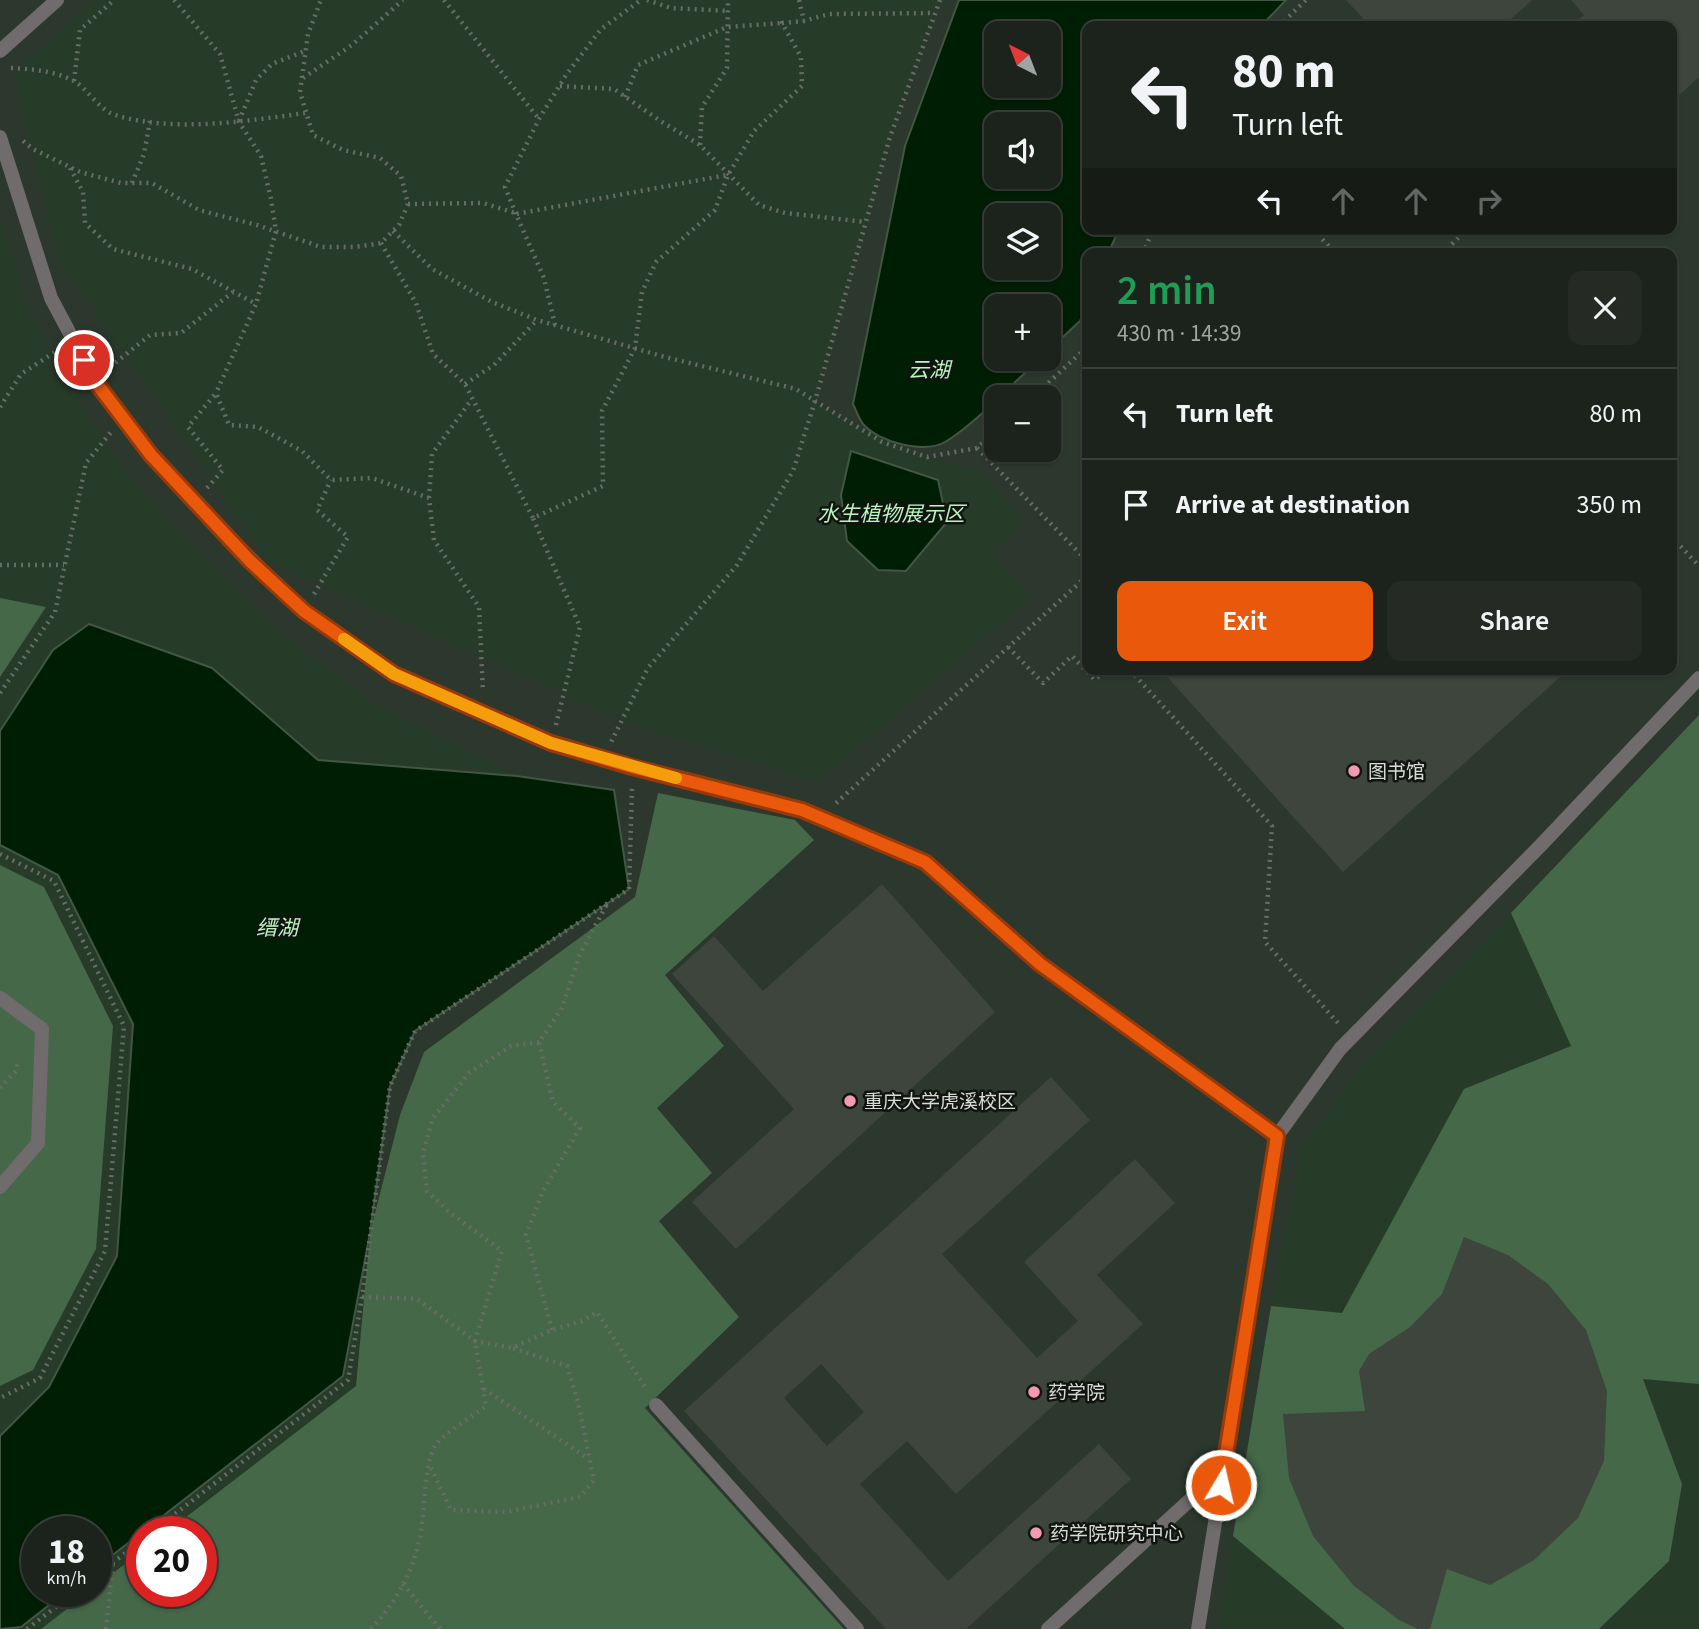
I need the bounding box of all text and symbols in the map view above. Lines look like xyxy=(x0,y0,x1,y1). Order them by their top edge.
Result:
north arrow xyxy=(984,21,1060,98)
map controls xyxy=(984,21,1061,462)
text: 80 m xyxy=(1232,37,1336,107)
icon: left xyxy=(1117,49,1208,140)
text: Turn left xyxy=(1232,102,1343,148)
button: sound xyxy=(984,112,1061,189)
icon: left xyxy=(1251,182,1289,220)
icon: ahead xyxy=(1324,182,1362,220)
icon: ahead xyxy=(1397,182,1435,220)
icon: right xyxy=(1470,182,1508,220)
button: layers xyxy=(984,203,1061,280)
text: 2 min xyxy=(1117,261,1217,321)
button: close xyxy=(1568,271,1642,345)
button: + xyxy=(984,294,1061,371)
text: 430 m · 14:39 xyxy=(1117,317,1241,350)
pin xyxy=(54,330,114,390)
icon: arrive xyxy=(65,341,103,379)
water label: 云湖 xyxy=(908,355,953,385)
button: − xyxy=(984,385,1061,462)
icon: left xyxy=(1117,395,1155,433)
text: Turn left xyxy=(1176,395,1273,432)
text: 80 m xyxy=(1589,395,1642,432)
icon: arrive xyxy=(1117,486,1155,524)
text: Arrive at destination xyxy=(1176,486,1410,523)
text: 350 m xyxy=(1576,486,1642,523)
water label: 水生植物展示区 xyxy=(818,499,967,529)
button: Exit xyxy=(1117,581,1373,661)
button: Share xyxy=(1387,581,1642,661)
place label: 图书馆 xyxy=(1368,759,1425,786)
marker: 图书馆 xyxy=(1346,763,1362,779)
water label: 缙湖 xyxy=(256,913,301,943)
place label: 重庆大学虎溪校区 xyxy=(864,1089,1016,1116)
marker: 重庆大学虎溪校区 xyxy=(842,1093,858,1109)
place label: 药学院 xyxy=(1048,1380,1105,1407)
marker: 药学院 xyxy=(1026,1384,1042,1400)
position arrow xyxy=(1184,1448,1258,1522)
speed limit sign: 20 xyxy=(126,1516,217,1607)
place label: 药学院研究中心 xyxy=(1050,1521,1183,1548)
marker: 药学院研究中心 xyxy=(1028,1525,1044,1541)
text: 18 xyxy=(48,1527,85,1577)
text: km/h xyxy=(47,1566,86,1591)

